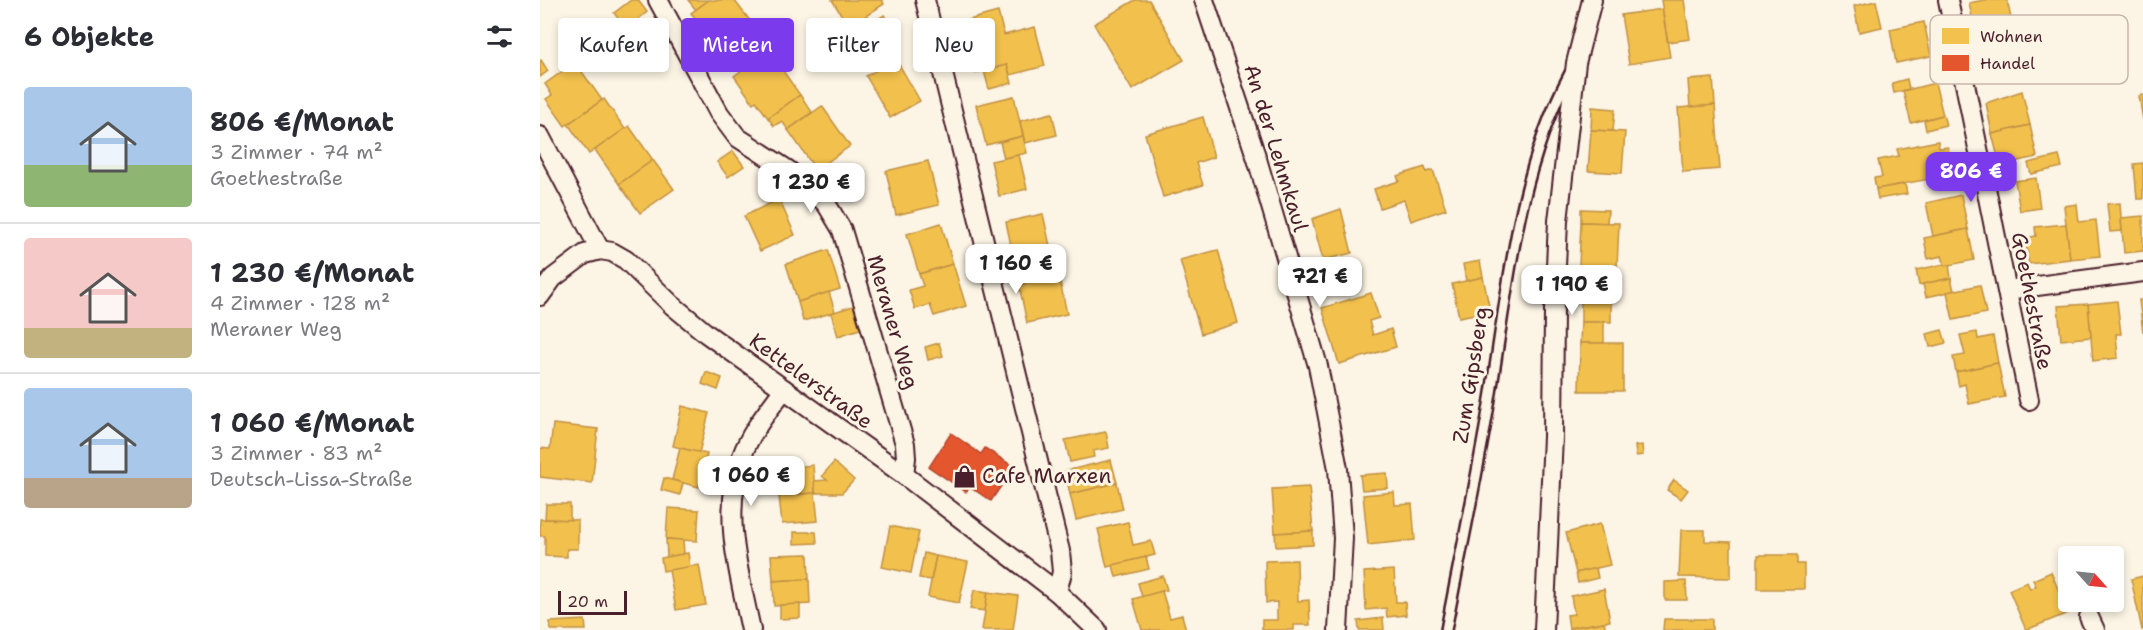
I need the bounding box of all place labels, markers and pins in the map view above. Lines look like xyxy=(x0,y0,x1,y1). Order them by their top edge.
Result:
pin: 806 € xyxy=(1929,152,2013,203)
pin: 1 230 € xyxy=(756,163,866,214)
pin: 1 160 € xyxy=(961,244,1071,295)
pin: 721 € xyxy=(1278,257,1362,308)
pin: 1 190 € xyxy=(1517,265,1627,316)
pin: 1 060 € xyxy=(696,456,806,507)
place label: Cafe Marxen xyxy=(982,462,1112,490)
shop icon: Cafe Marxen xyxy=(951,463,977,489)

